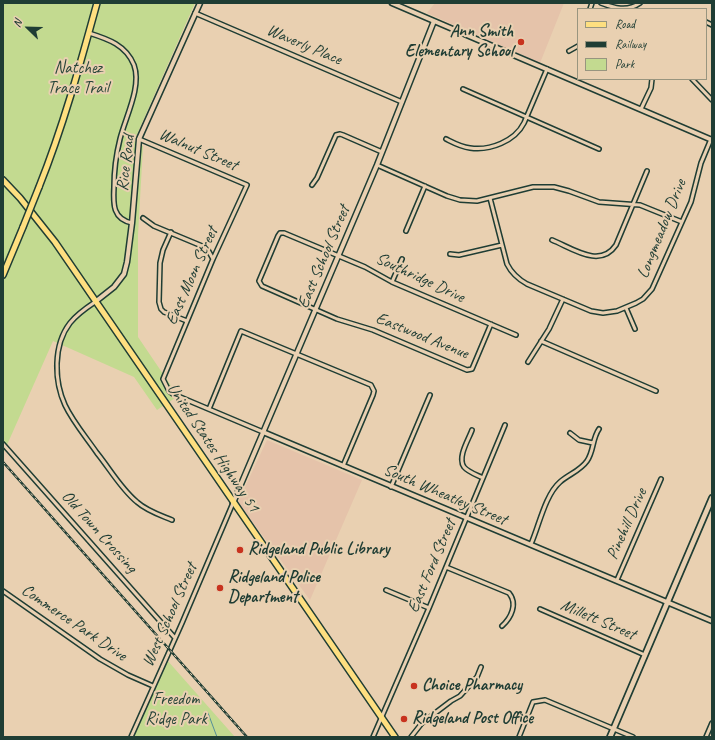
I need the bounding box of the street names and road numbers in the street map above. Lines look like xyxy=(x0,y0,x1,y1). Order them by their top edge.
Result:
street label: Waverly Place xyxy=(264,20,344,70)
street label: Walnut Street xyxy=(156,124,240,176)
street label: Rice Road xyxy=(112,134,140,192)
street label: Longmeadow Drive xyxy=(633,176,691,282)
street label: East School Street xyxy=(293,203,355,311)
street label: East Moon Street xyxy=(161,224,223,328)
street label: Southridge Drive xyxy=(372,248,468,308)
street label: Eastwood Avenue xyxy=(373,308,471,364)
street label: United States Highway 51 xyxy=(162,380,264,516)
street label: South Wheatley Street xyxy=(380,460,510,530)
street label: Pinehill Drive xyxy=(602,485,652,563)
street label: Old Town Crossing xyxy=(57,487,141,577)
street label: East Ford Street xyxy=(403,516,461,616)
street label: West School Street xyxy=(138,560,202,670)
street label: Commerce Park Drive xyxy=(17,580,131,666)
street label: Millett Street xyxy=(558,595,638,645)

